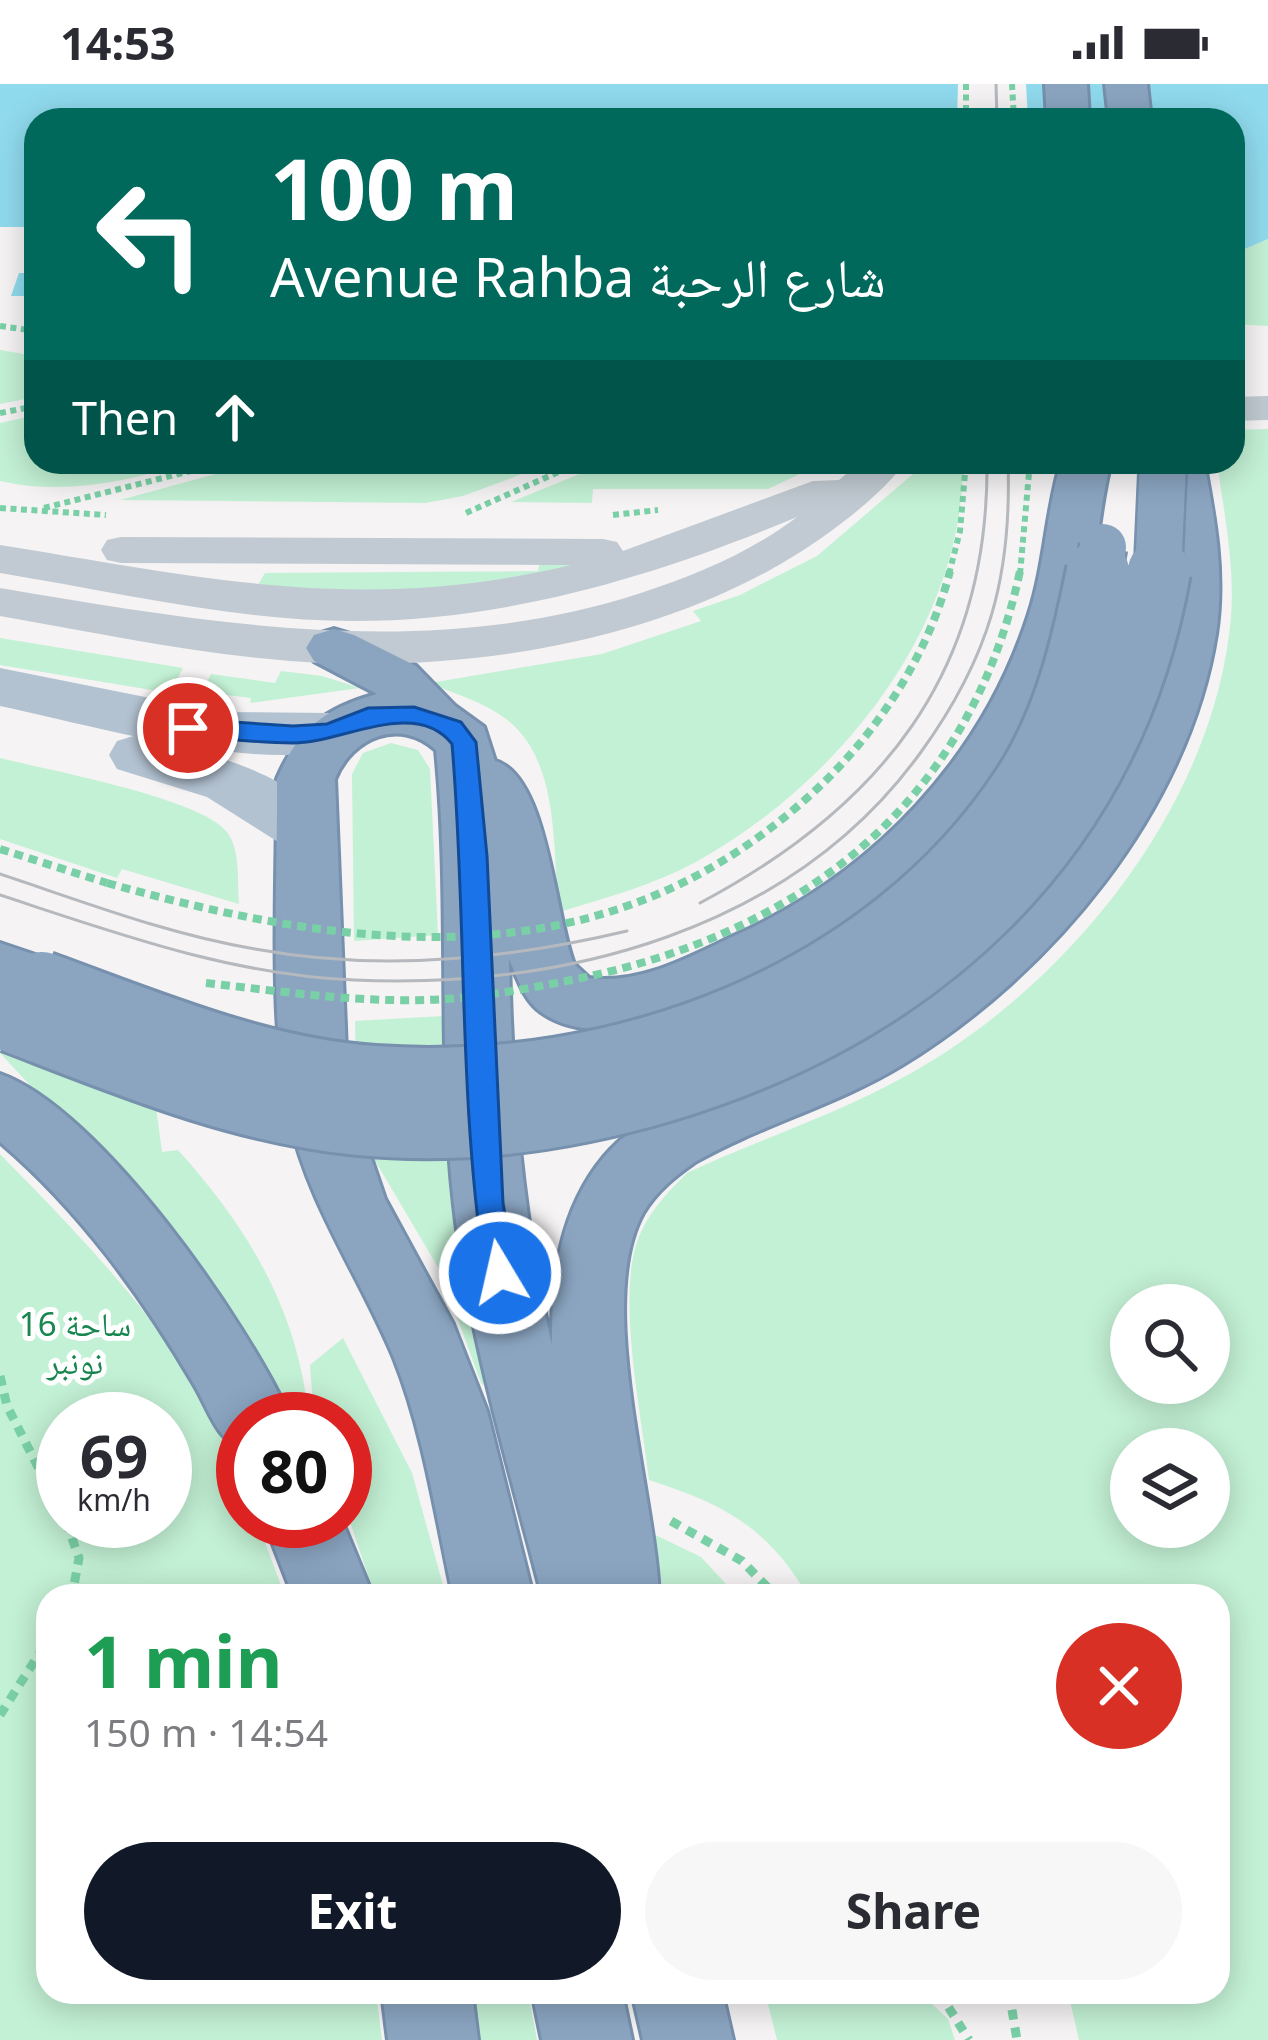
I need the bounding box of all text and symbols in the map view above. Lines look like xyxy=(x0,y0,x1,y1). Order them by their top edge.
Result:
text: 14:53 xyxy=(60,12,176,73)
text: 100 m xyxy=(270,130,518,245)
icon: left xyxy=(72,156,228,312)
text: Avenue Rahba شارع الرحبة xyxy=(270,239,886,313)
icon: ahead xyxy=(202,384,268,450)
text: Then xyxy=(72,387,178,448)
pin xyxy=(137,677,239,779)
icon: arrive xyxy=(155,695,221,761)
position arrow xyxy=(437,1210,563,1336)
map controls xyxy=(1110,1284,1230,1548)
button: search xyxy=(1110,1284,1230,1404)
park label: ساحة 16 نونبر xyxy=(19,1301,131,1384)
speed limit sign: 80 xyxy=(216,1392,372,1548)
text: 69 xyxy=(80,1414,148,1496)
button: layers xyxy=(1110,1428,1230,1548)
text: km/h xyxy=(77,1479,151,1520)
text: 1 min xyxy=(84,1611,282,1709)
button: close xyxy=(1056,1623,1182,1749)
text: 150 m · 14:54 xyxy=(84,1705,328,1758)
button: Exit xyxy=(84,1842,621,1980)
button: Share xyxy=(645,1842,1182,1980)

